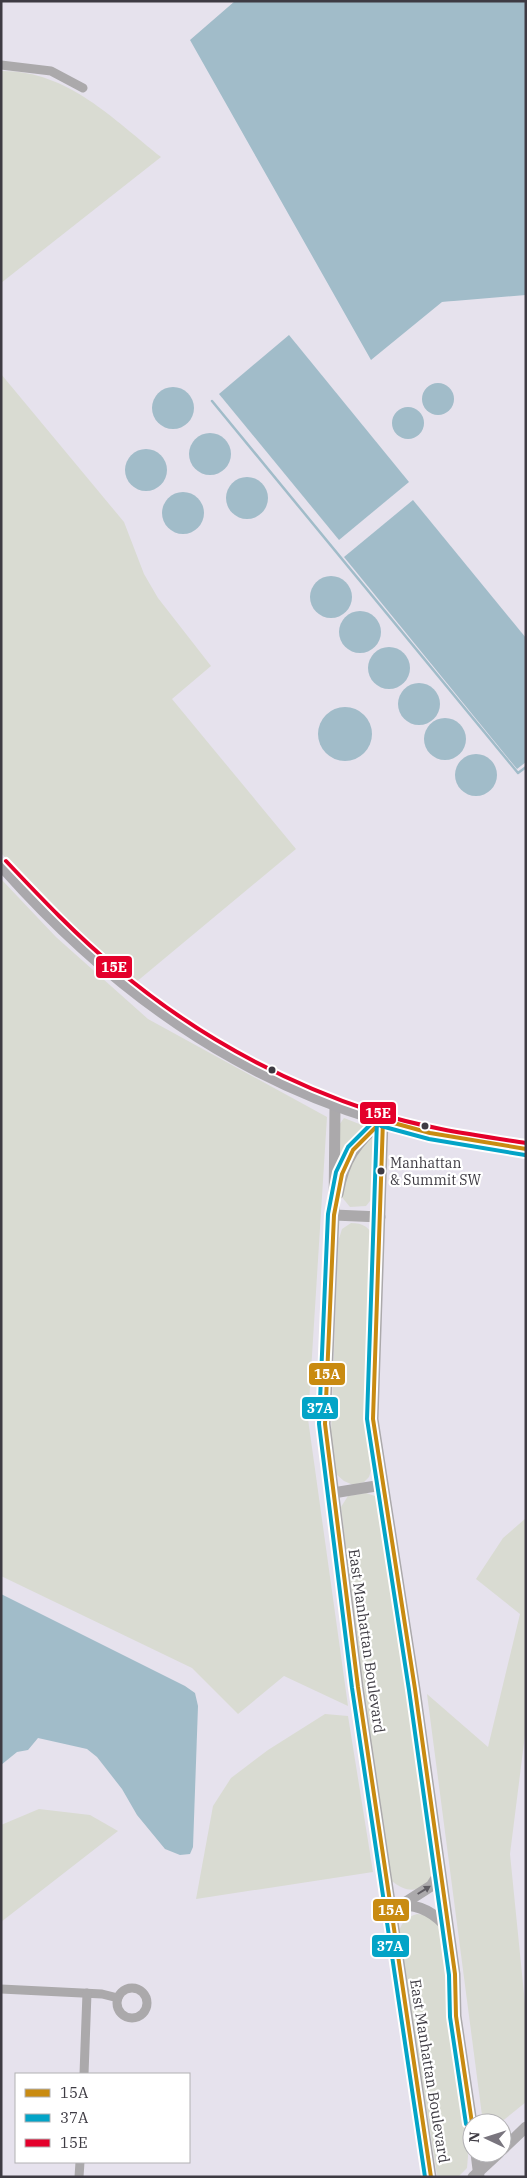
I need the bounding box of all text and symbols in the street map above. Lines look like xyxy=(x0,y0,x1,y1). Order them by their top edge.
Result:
line badge: 15E xyxy=(95,955,133,979)
text: 15E xyxy=(101,958,127,976)
unlabelled marker xyxy=(267,1065,277,1075)
line badge: 15E xyxy=(359,1101,397,1125)
text: 15E xyxy=(365,1104,391,1122)
unlabelled marker xyxy=(420,1121,430,1131)
place label: Manhattan & Summit SW xyxy=(390,1154,481,1189)
marker: Manhattan & Summit SW xyxy=(376,1166,386,1176)
line badge: 15A xyxy=(308,1362,346,1386)
text: 15A xyxy=(314,1365,341,1383)
line badge: 37A xyxy=(301,1396,339,1420)
text: 37A xyxy=(307,1399,334,1417)
street label: East Manhattan Boulevard xyxy=(345,1548,389,1734)
one-way arrow xyxy=(418,1886,431,1895)
line badge: 15A xyxy=(372,1898,410,1922)
text: 15A xyxy=(378,1901,405,1919)
line badge: 37A xyxy=(371,1934,410,1958)
text: 37A xyxy=(377,1937,404,1955)
street label: East Manhattan Boulevard xyxy=(406,1978,454,2164)
legend xyxy=(15,2073,190,2163)
text: 15A xyxy=(60,2083,89,2102)
text: 37A xyxy=(60,2108,89,2127)
north arrow xyxy=(462,2113,512,2163)
text: N xyxy=(465,2131,483,2143)
text: 15E xyxy=(60,2133,88,2152)

